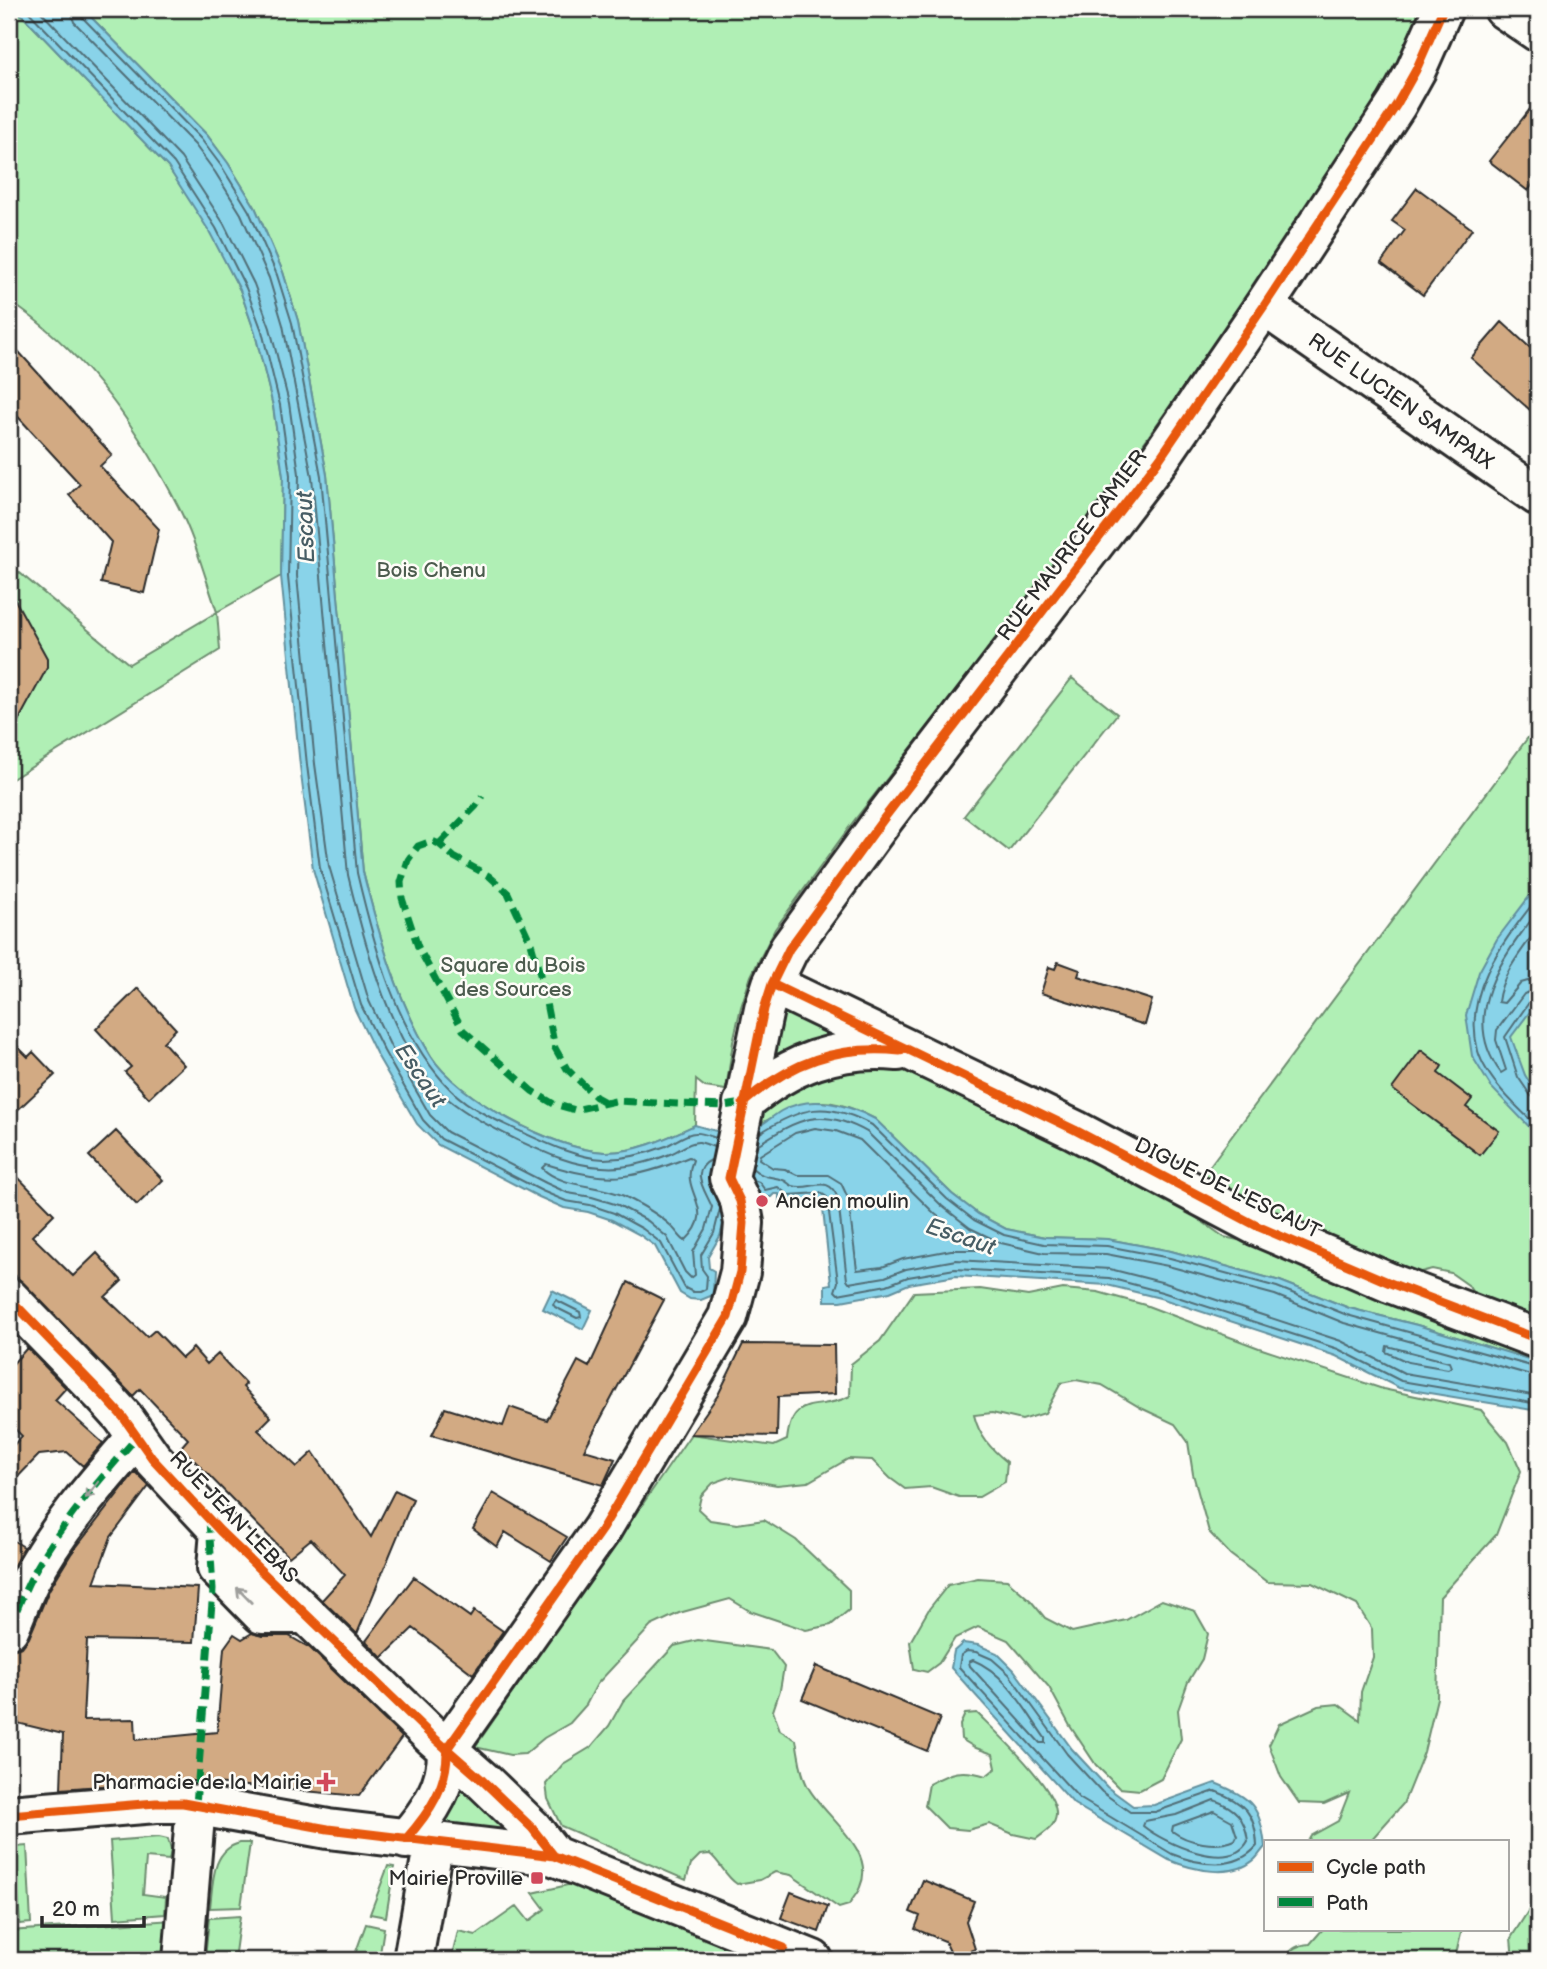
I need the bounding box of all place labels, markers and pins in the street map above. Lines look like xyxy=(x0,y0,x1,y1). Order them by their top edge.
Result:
place label: Ancien moulin xyxy=(776,1189,909,1214)
marker: Ancien moulin xyxy=(754,1193,770,1209)
place label: Pharmacie de la Mairie xyxy=(92,1770,312,1795)
marker: Pharmacie de la Mairie xyxy=(318,1774,334,1790)
place label: Mairie Proville xyxy=(389,1866,523,1891)
marker: Mairie Proville xyxy=(529,1870,545,1886)

